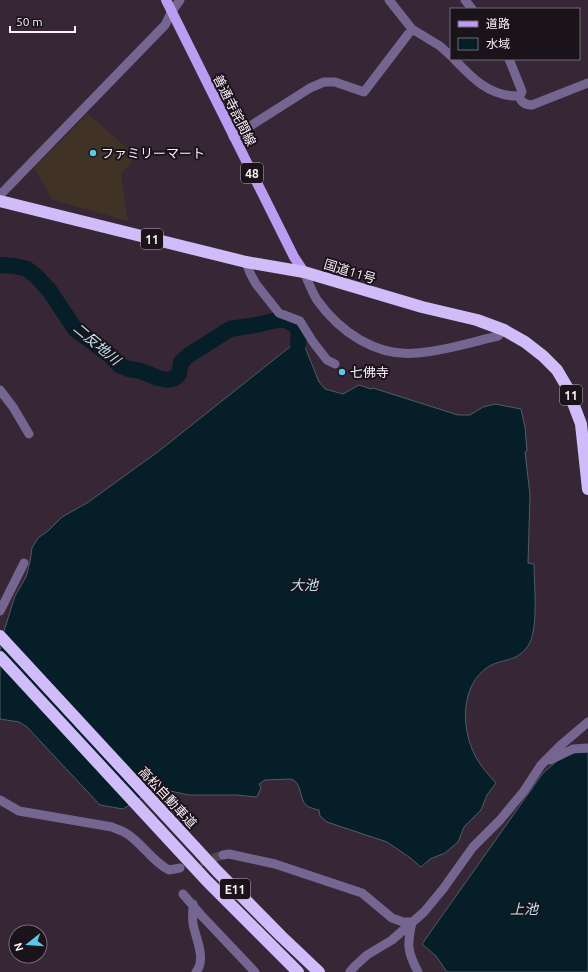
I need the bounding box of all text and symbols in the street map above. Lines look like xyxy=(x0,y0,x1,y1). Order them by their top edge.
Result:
scale bar xyxy=(10,8,75,34)
legend xyxy=(450,8,580,60)
text: 50 m xyxy=(16,15,43,28)
text: 道路 xyxy=(486,17,510,30)
text: 水域 xyxy=(486,37,510,50)
street label: 善通寺詫間線 xyxy=(211,72,259,148)
place label: ファミリーマート xyxy=(101,146,205,160)
marker: ファミリーマート xyxy=(88,148,98,158)
road number: 48 xyxy=(241,163,263,183)
road number: 11 xyxy=(141,229,163,249)
street label: 国道11号 xyxy=(322,256,378,286)
water label: 二反地川 xyxy=(70,320,125,369)
place label: 七佛寺 xyxy=(350,365,389,379)
marker: 七佛寺 xyxy=(337,367,347,377)
road number: 11 xyxy=(560,385,582,405)
water label: 大池 xyxy=(290,577,320,593)
street label: 高松自動車道 xyxy=(136,764,200,830)
road number: E11 xyxy=(220,879,250,899)
water label: 上池 xyxy=(510,901,540,917)
north arrow xyxy=(8,924,48,964)
text: N xyxy=(11,941,25,953)

